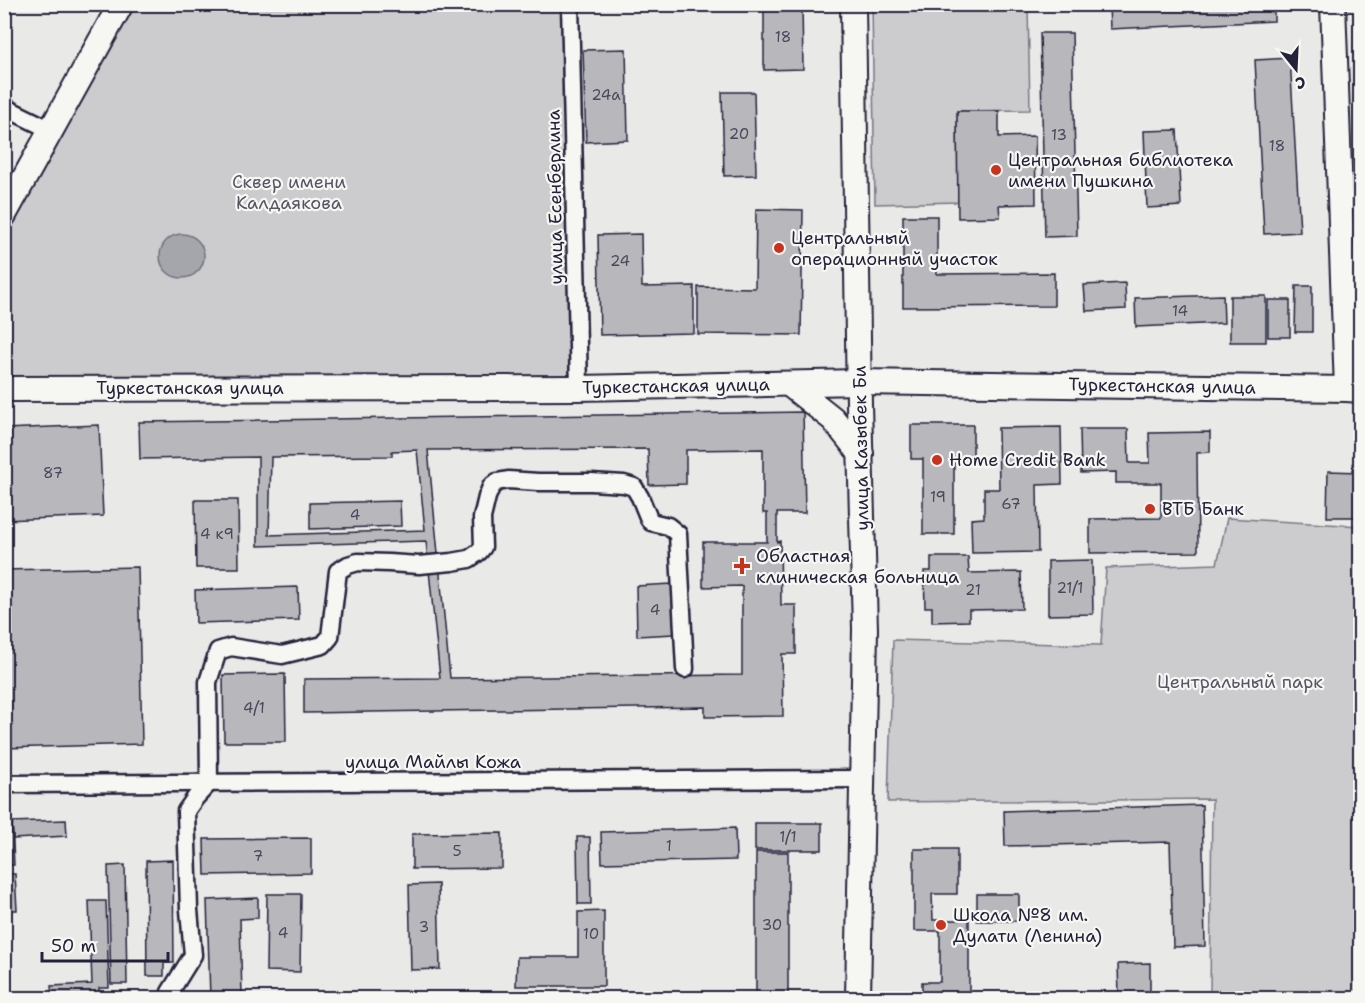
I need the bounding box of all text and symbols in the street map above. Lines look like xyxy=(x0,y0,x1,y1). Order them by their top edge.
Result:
house number: 18 xyxy=(775,27,791,47)
north arrow xyxy=(1266,39,1326,99)
text: С xyxy=(1292,71,1308,94)
house number: 24а xyxy=(591,85,621,105)
street label: улица Есенберлина xyxy=(541,109,569,285)
house number: 20 xyxy=(729,124,749,144)
house number: 13 xyxy=(1051,125,1067,145)
house number: 18 xyxy=(1269,136,1285,156)
place label: Центральная библиотека имени Пушкина xyxy=(1008,148,1233,193)
marker: Центральная библиотека имени Пушкина xyxy=(989,163,1003,177)
park label: Сквер имени Калдаякова xyxy=(232,170,346,215)
place label: Центральный операционный участок xyxy=(791,226,998,271)
marker: Центральный операционный участок xyxy=(772,241,786,255)
house number: 24 xyxy=(610,251,630,271)
house number: 14 xyxy=(1172,301,1188,321)
street label: улица Казыбек Би xyxy=(848,365,874,531)
street label: Туркестанская улица xyxy=(582,372,770,400)
street label: Туркестанская улица xyxy=(1068,372,1256,400)
street label: Туркестанская улица xyxy=(96,376,284,400)
place label: Home Credit Bank xyxy=(949,448,1106,472)
marker: Home Credit Bank xyxy=(930,453,944,467)
house number: 87 xyxy=(43,463,63,483)
house number: 19 xyxy=(930,487,946,507)
house number: 67 xyxy=(1001,494,1021,514)
place label: ВТБ Банк xyxy=(1162,497,1244,521)
marker: ВТБ Банк xyxy=(1143,502,1157,516)
house number: 4 xyxy=(350,505,360,525)
house number: 4 к9 xyxy=(200,524,234,544)
place label: Областная клиническая больница xyxy=(756,544,959,589)
marker: Областная клиническая больница xyxy=(733,557,751,575)
house number: 21/1 xyxy=(1056,578,1084,598)
house number: 21 xyxy=(965,580,981,600)
house number: 4 xyxy=(650,600,660,620)
park label: Центральный парк xyxy=(1157,670,1323,694)
house number: 4/1 xyxy=(243,698,265,718)
street label: улица Майлы Кожа xyxy=(345,750,521,774)
house number: 1/1 xyxy=(779,827,797,847)
house number: 1 xyxy=(666,836,672,856)
house number: 5 xyxy=(452,841,462,861)
house number: 7 xyxy=(253,846,263,866)
place label: Школа №8 им. Дулати (Ленина) xyxy=(953,903,1102,948)
house number: 30 xyxy=(762,915,782,935)
house number: 3 xyxy=(419,917,429,937)
marker: Школа №8 им. Дулати (Ленина) xyxy=(934,918,948,932)
house number: 4 xyxy=(278,923,288,943)
house number: 10 xyxy=(583,924,599,944)
scale bar xyxy=(42,925,168,963)
text: 50 m xyxy=(51,934,96,958)

